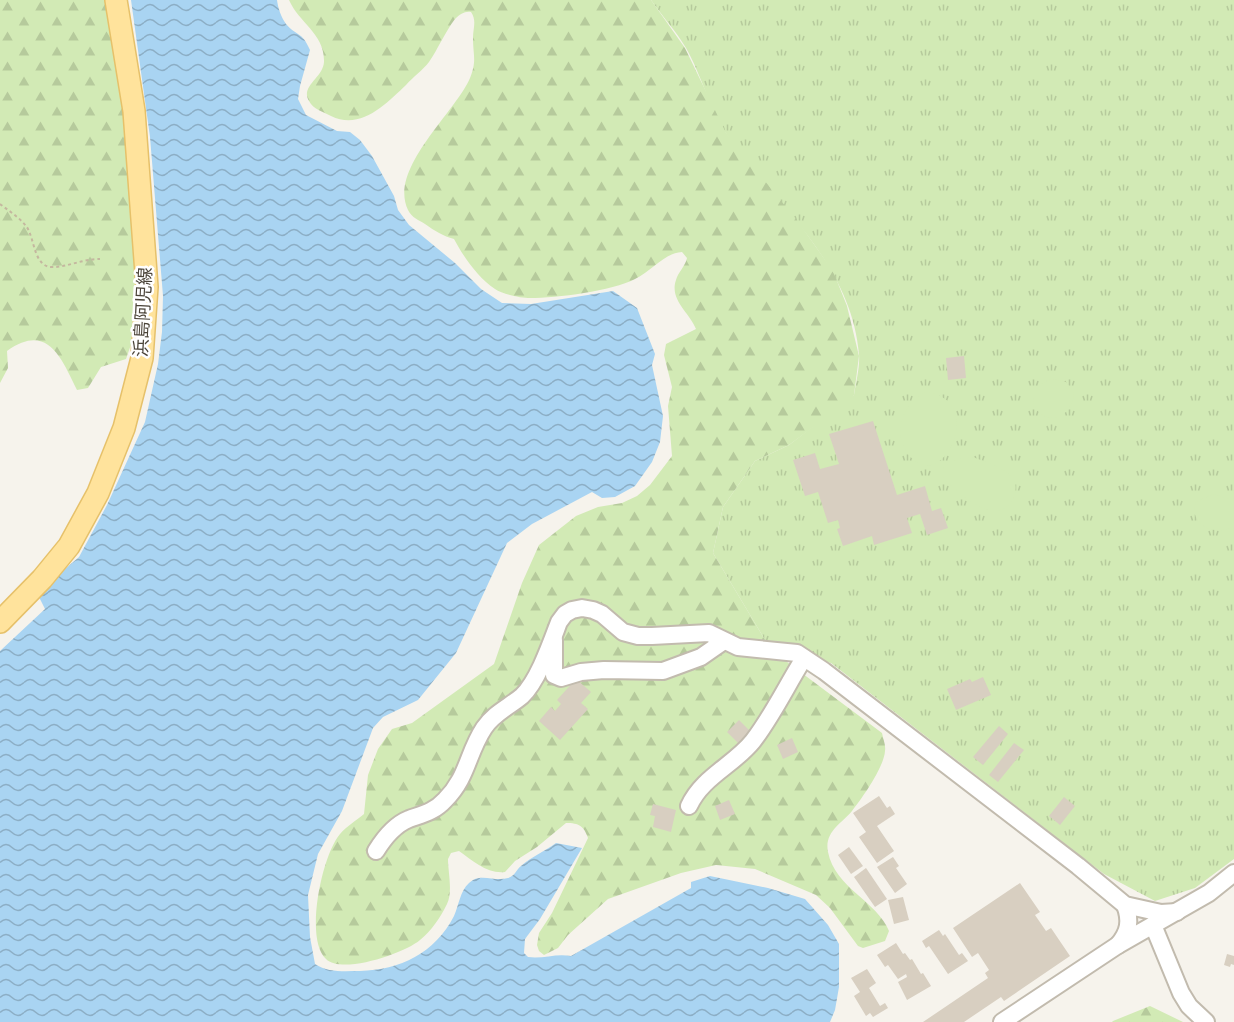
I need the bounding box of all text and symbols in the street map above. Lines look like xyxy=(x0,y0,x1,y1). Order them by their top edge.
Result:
street label: 浜島阿児線 xyxy=(128,266,156,358)

